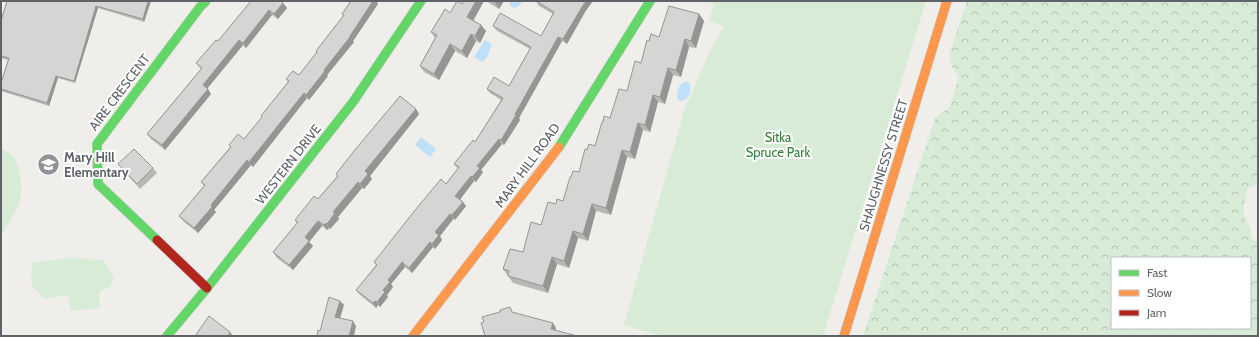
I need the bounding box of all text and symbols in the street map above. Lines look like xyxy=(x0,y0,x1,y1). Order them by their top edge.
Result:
street label: AIRE CRESCENT xyxy=(85,51,153,133)
street label: SHAUGHNESSY STREET xyxy=(855,97,911,233)
street label: MARY HILL ROAD xyxy=(491,120,563,210)
street label: WESTERN DRIVE xyxy=(252,121,324,207)
park label: Sitka Spruce Park xyxy=(746,129,810,160)
place label: Mary Hill Elementary xyxy=(64,149,129,180)
school or university icon: Mary Hill Elementary xyxy=(36,151,62,177)
legend xyxy=(1111,257,1251,329)
text: Fast xyxy=(1147,265,1167,280)
text: Slow xyxy=(1147,285,1172,300)
text: Jam xyxy=(1146,305,1166,320)

